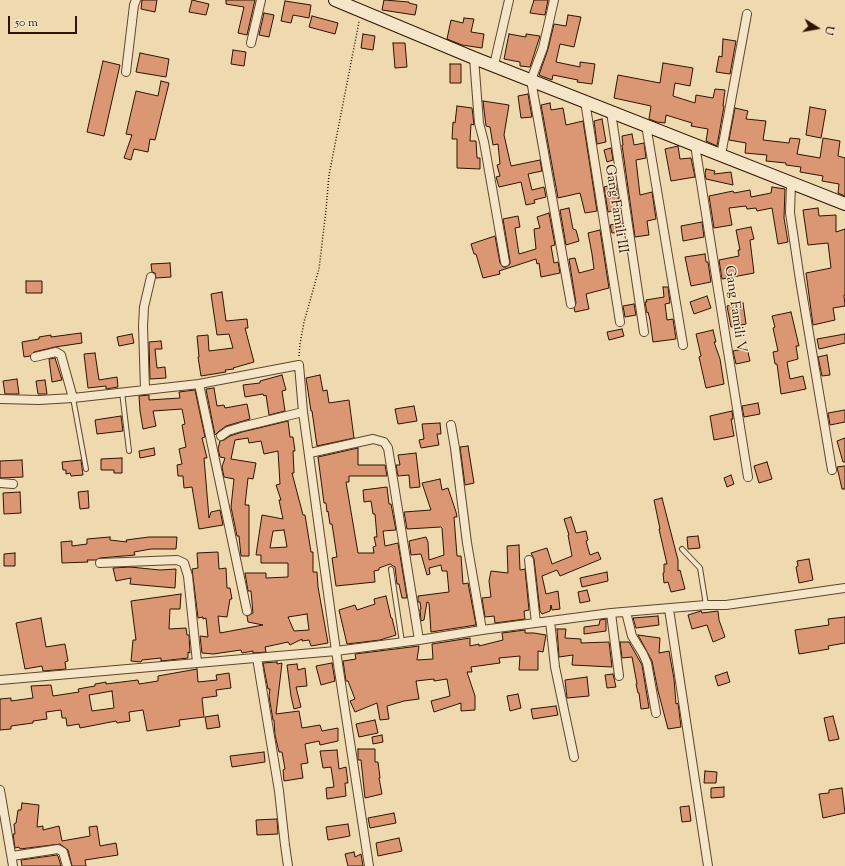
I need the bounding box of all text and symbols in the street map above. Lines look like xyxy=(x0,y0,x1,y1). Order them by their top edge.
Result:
scale bar xyxy=(10,8,79,34)
north arrow xyxy=(797,8,837,48)
text: 50 m xyxy=(15,14,38,32)
text: U xyxy=(820,24,837,36)
street label: Gang Famili III xyxy=(600,163,630,255)
street label: Gang Famili V xyxy=(720,264,748,354)

